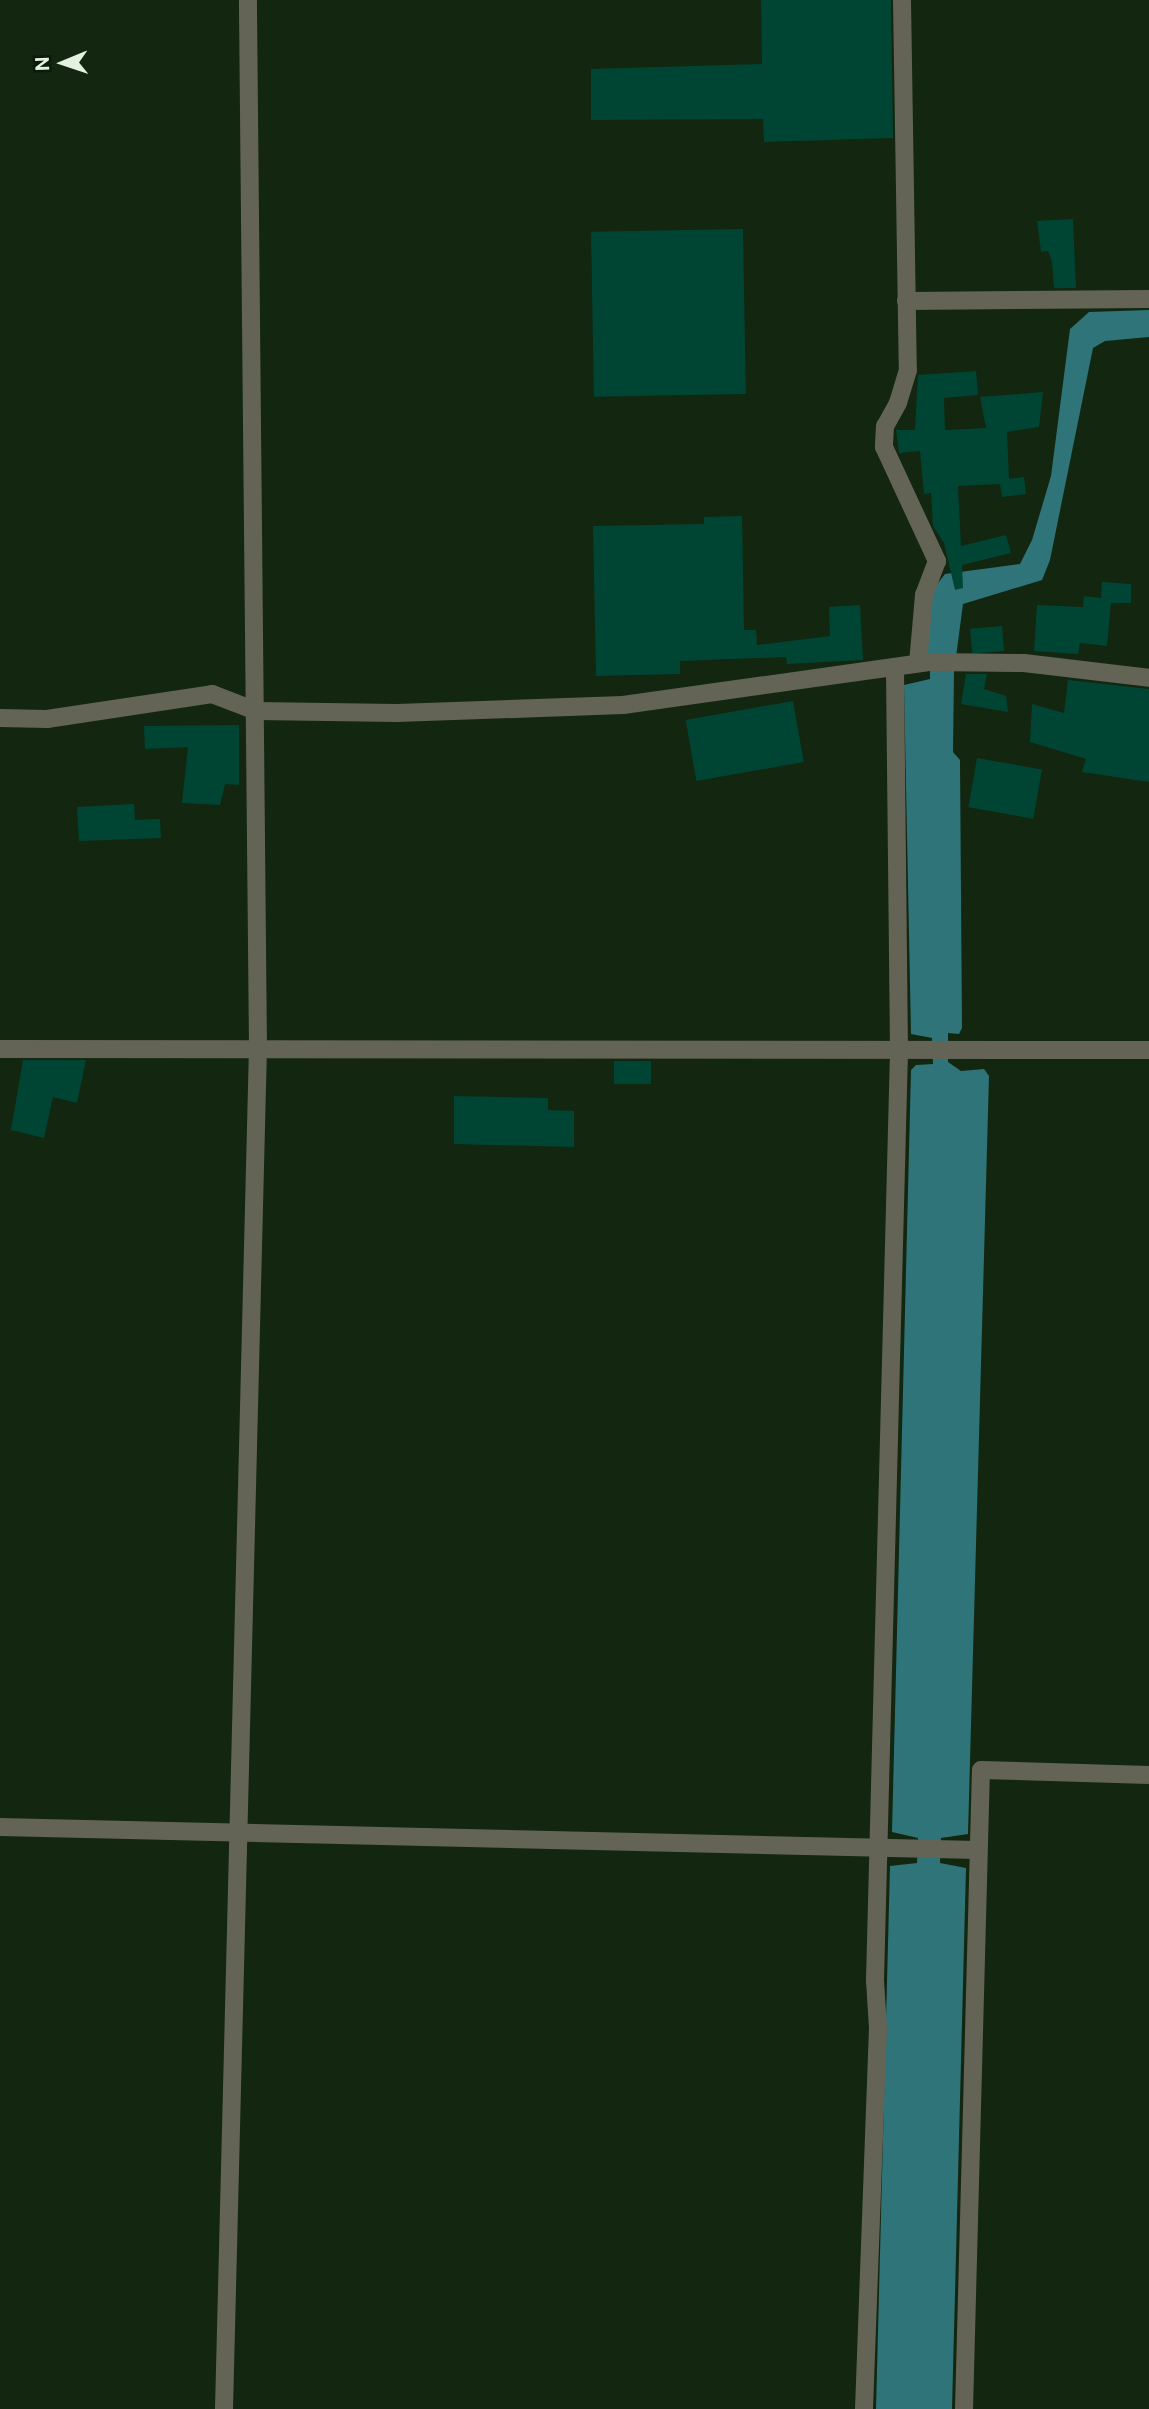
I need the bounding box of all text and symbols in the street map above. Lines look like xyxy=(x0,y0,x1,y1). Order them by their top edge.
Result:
north arrow xyxy=(28,28,98,98)
text: N xyxy=(31,56,53,72)

